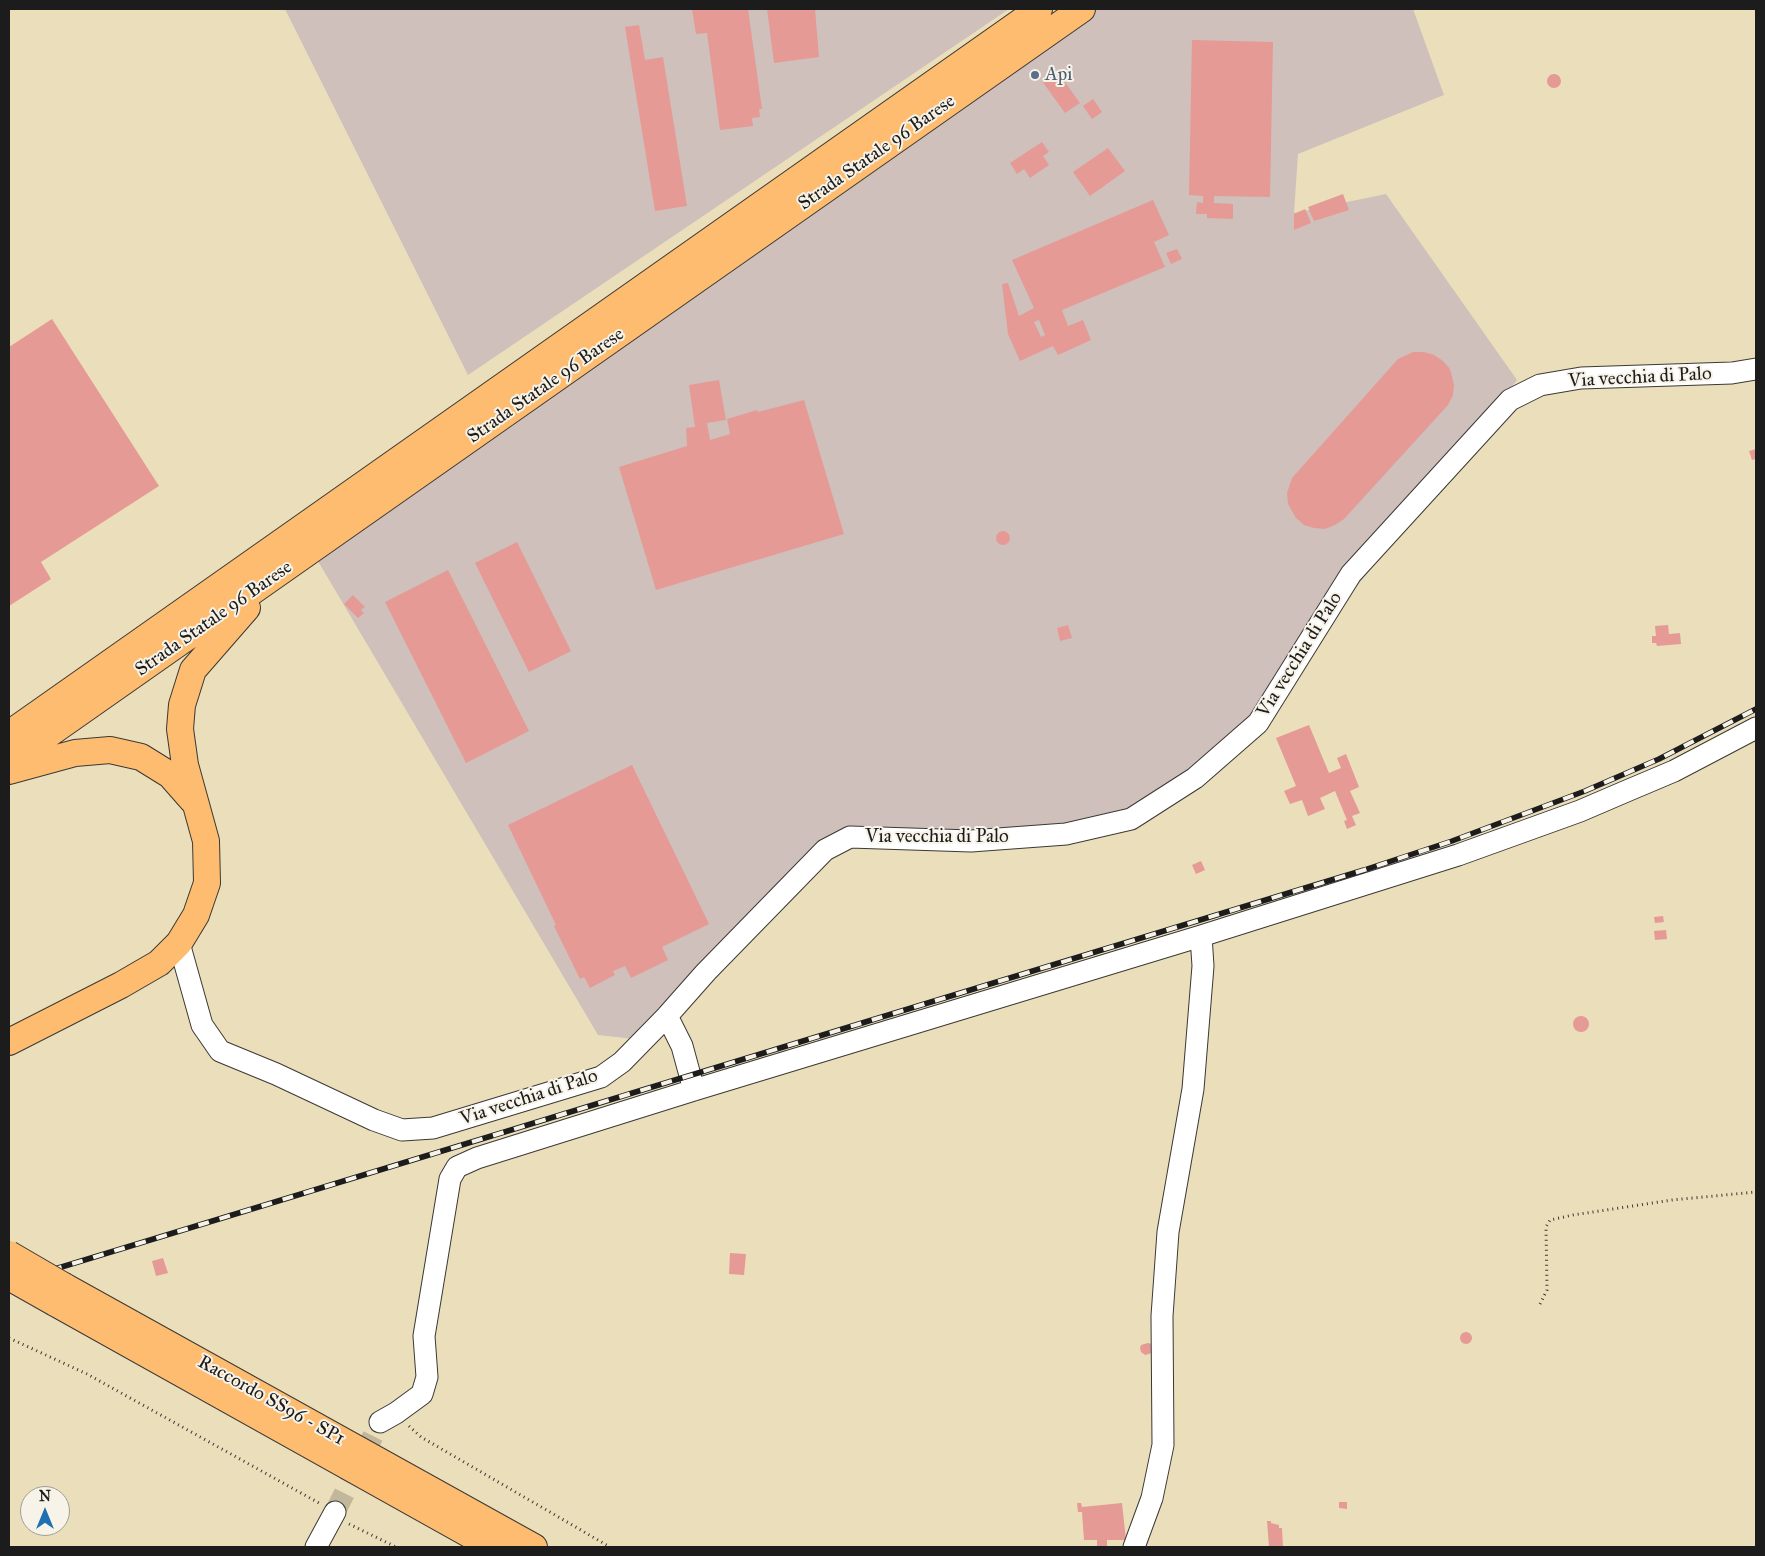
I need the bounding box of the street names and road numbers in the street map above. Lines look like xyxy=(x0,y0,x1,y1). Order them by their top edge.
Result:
street label: Strada Statale 96 Barese xyxy=(794,90,960,216)
street label: Strada Statale 96 Barese xyxy=(463,323,629,449)
street label: Via vecchia di Palo xyxy=(1568,363,1712,393)
street label: Strada Statale 96 Barese xyxy=(131,556,297,682)
street label: Via vecchia di Palo xyxy=(1252,588,1348,722)
street label: Via vecchia di Palo xyxy=(865,826,1009,848)
street label: Via vecchia di Palo xyxy=(457,1065,601,1131)
street label: Raccordo SS96 - SP1 xyxy=(194,1351,348,1451)

